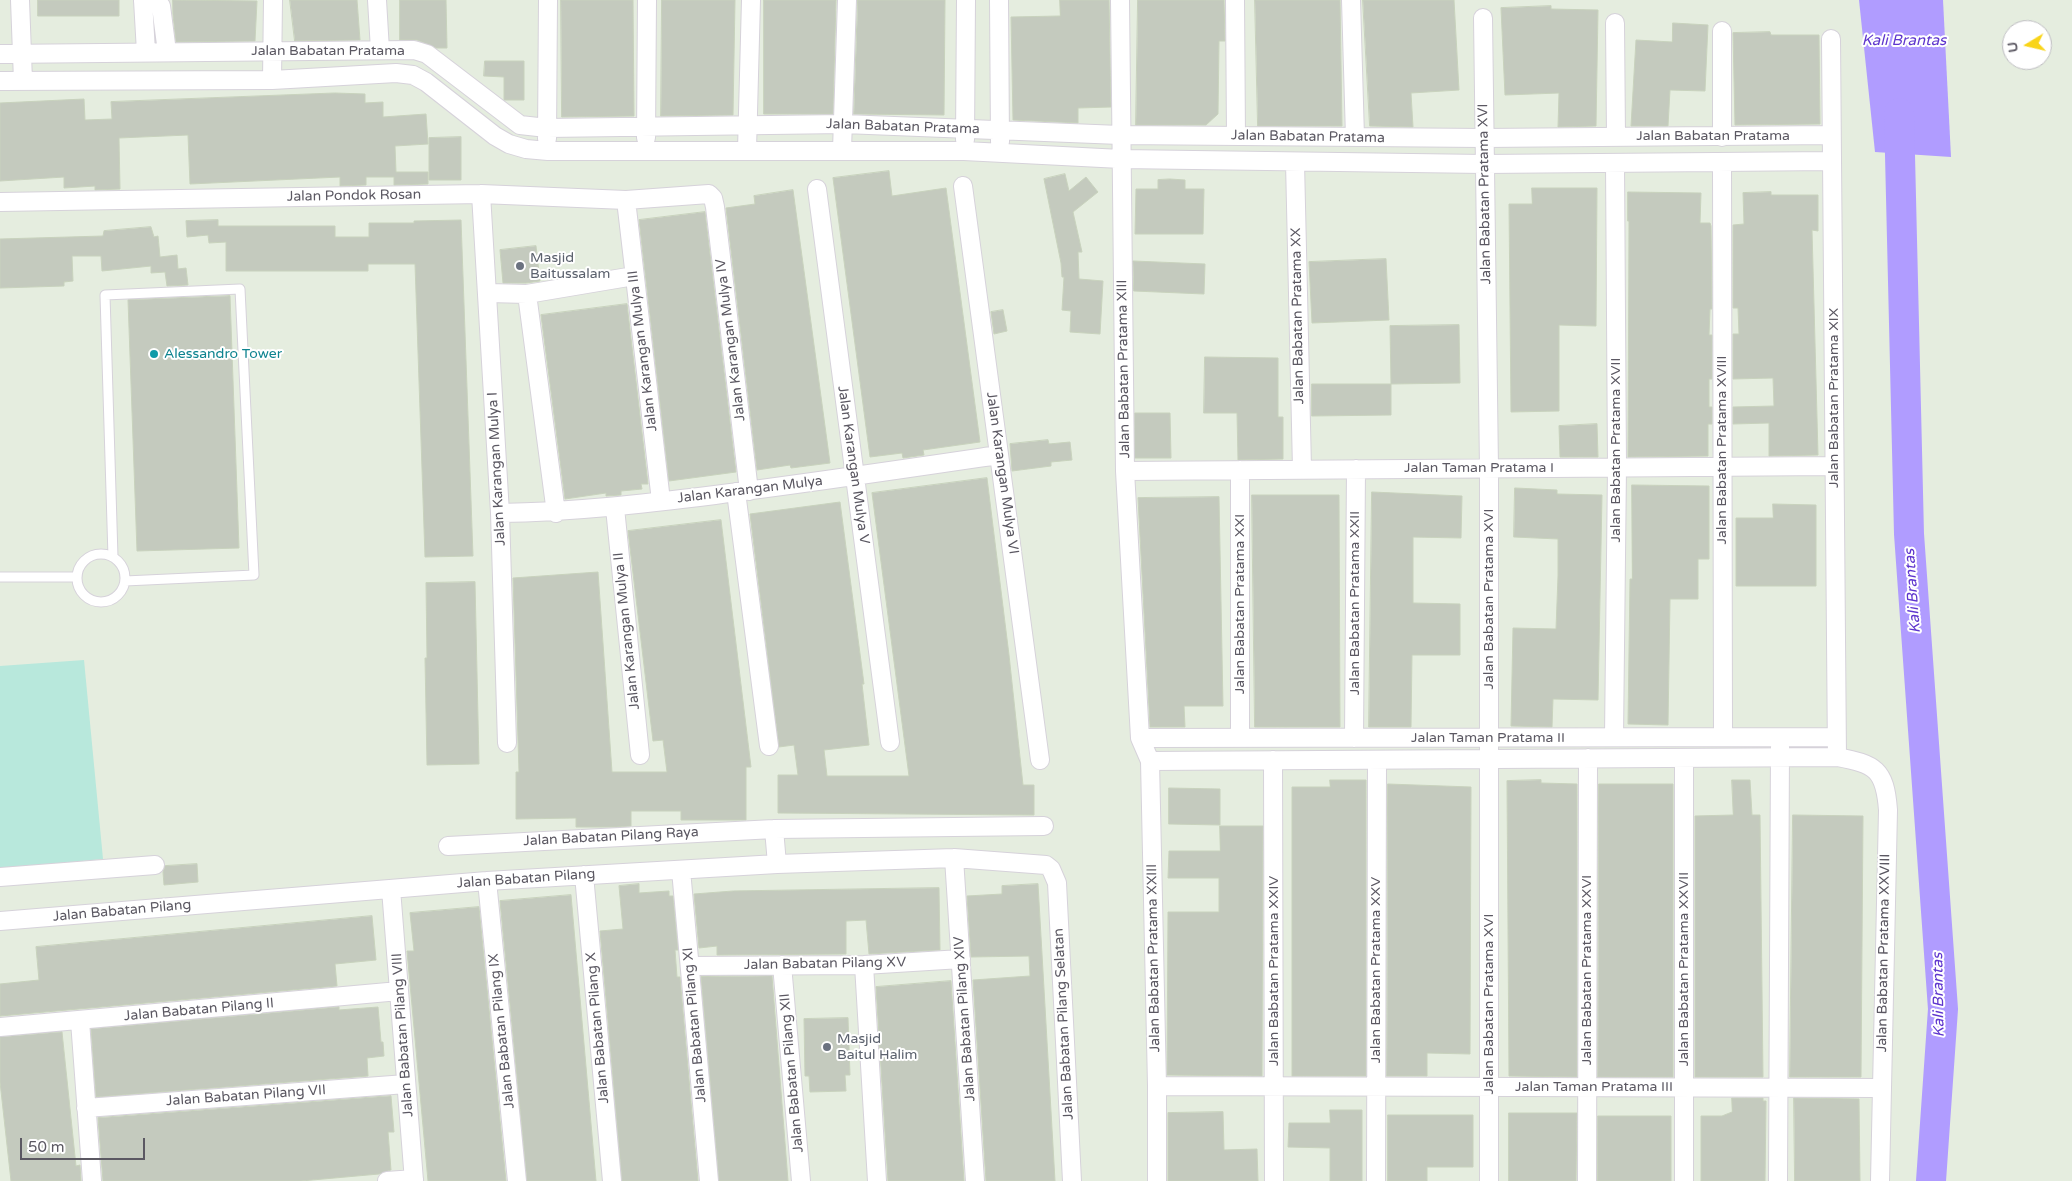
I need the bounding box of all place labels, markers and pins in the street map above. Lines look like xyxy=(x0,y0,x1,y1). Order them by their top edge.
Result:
place label: Masjid Baitussalam xyxy=(530,250,610,282)
marker: Masjid Baitussalam xyxy=(514,260,526,272)
place label: Alessandro Tower xyxy=(164,346,282,362)
marker: Alessandro Tower xyxy=(148,348,160,360)
place label: Masjid Baitul Halim xyxy=(837,1031,917,1064)
marker: Masjid Baitul Halim xyxy=(821,1041,833,1053)

